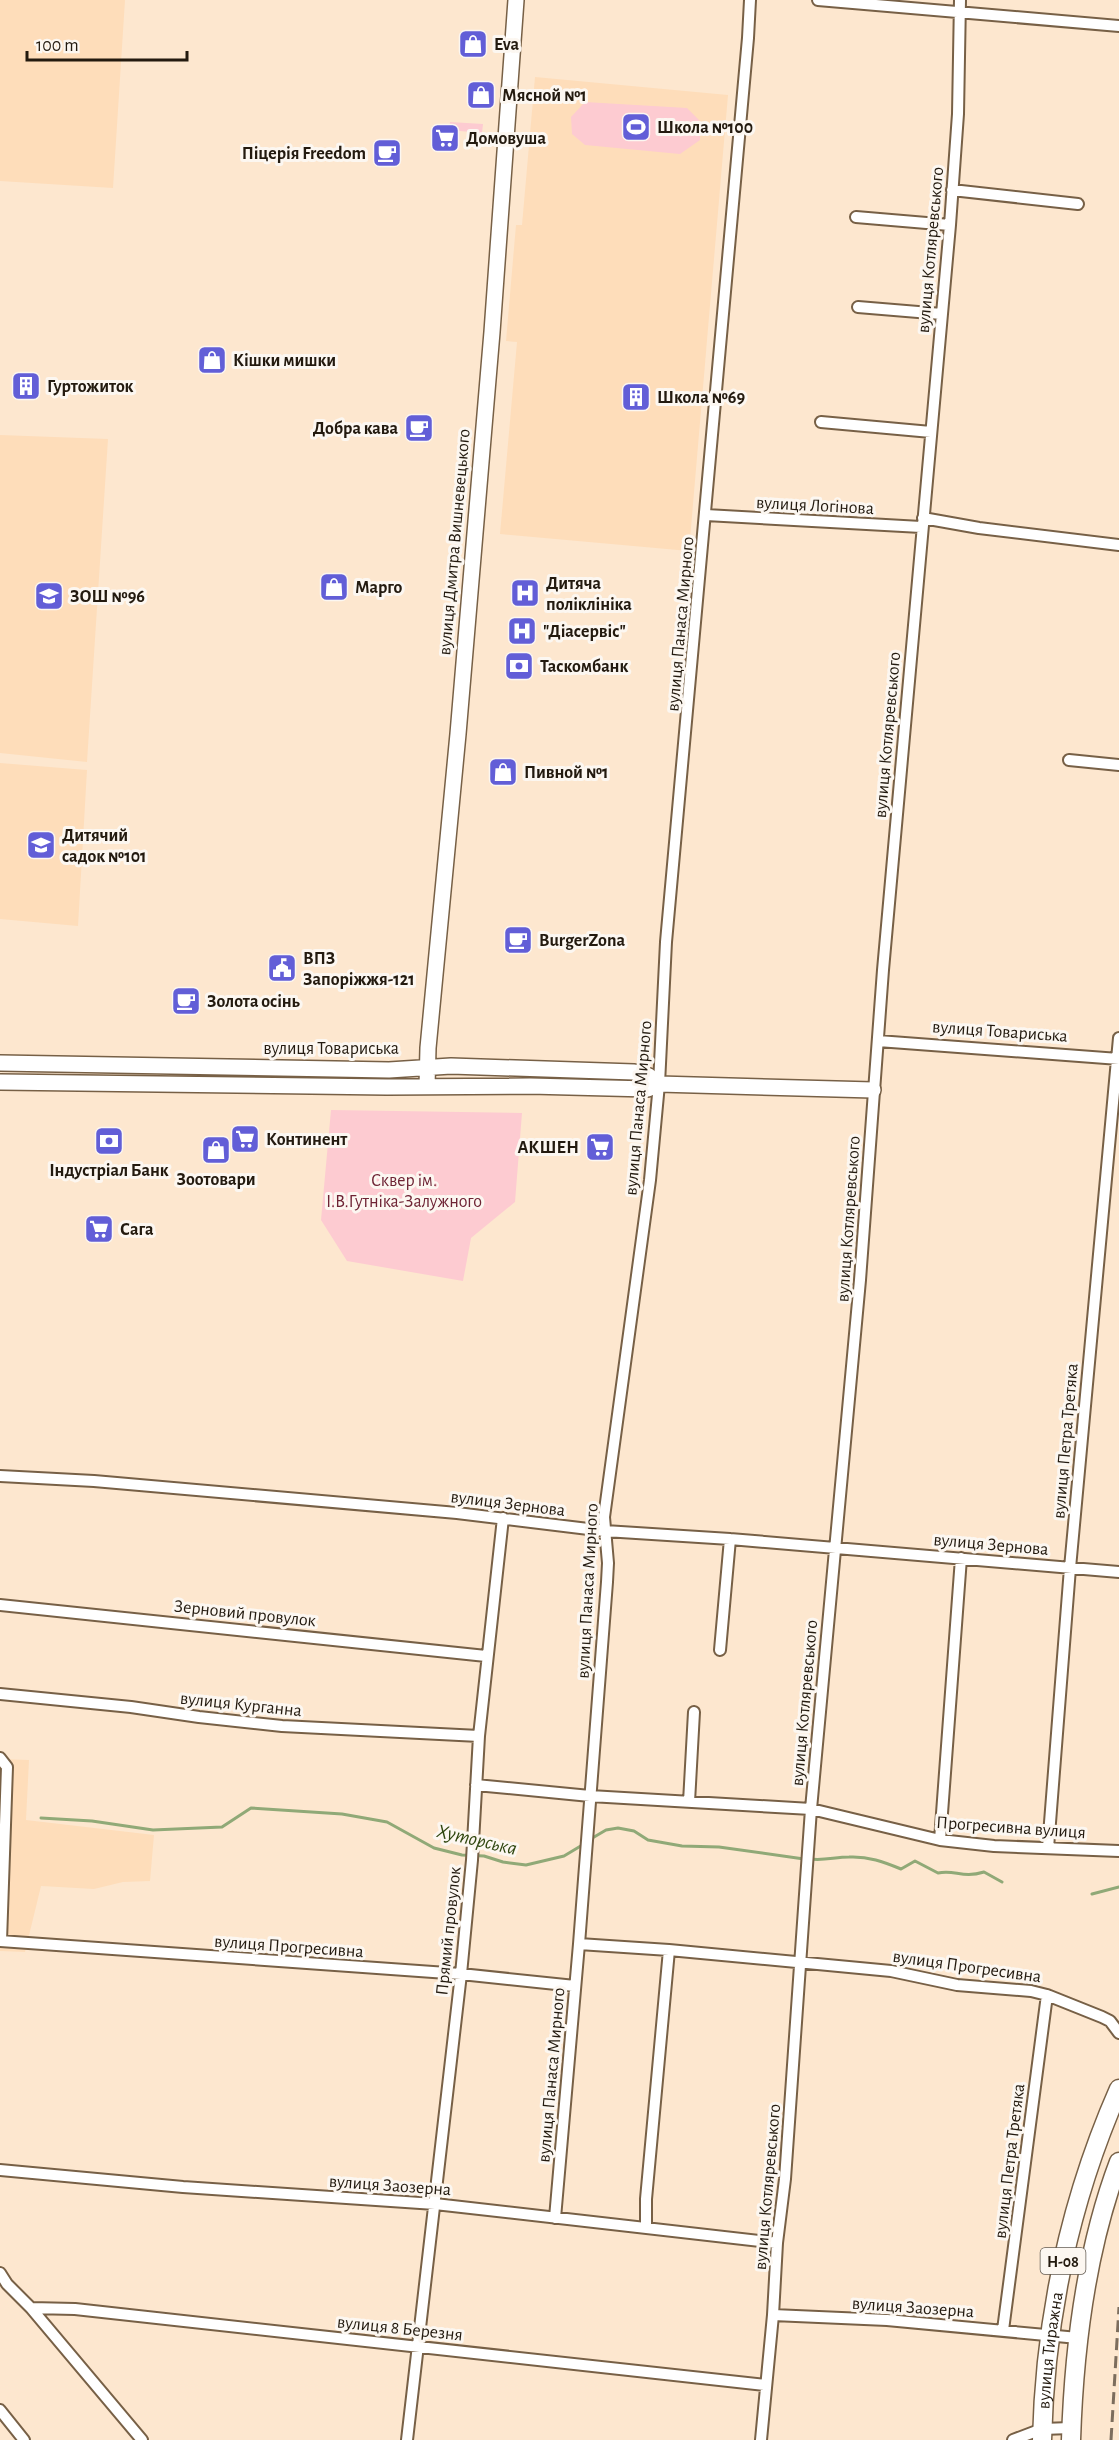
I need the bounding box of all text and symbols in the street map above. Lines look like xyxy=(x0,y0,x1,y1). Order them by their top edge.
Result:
scale bar xyxy=(27,24,188,62)
shop icon: Eva xyxy=(457,28,489,60)
place label: Eva xyxy=(494,36,520,54)
text: 100 m xyxy=(36,37,79,55)
shop icon: Мясной №1 xyxy=(465,79,497,111)
place label: Мясной №1 xyxy=(502,87,587,105)
sports icon: Школа №100 xyxy=(620,111,652,143)
place label: Школа №100 xyxy=(657,119,753,137)
supermarket icon: Домовуша xyxy=(429,122,461,154)
place label: Домовуша xyxy=(466,130,546,148)
cafe icon: Піцерія Freedom xyxy=(371,137,403,169)
place label: Піцерія Freedom xyxy=(242,145,366,163)
street label: вулиця Котляревського xyxy=(915,166,947,334)
shop icon: Кішки мишки xyxy=(196,344,228,376)
place label: Кішки мишки xyxy=(233,352,336,370)
building icon: Гуртожиток xyxy=(10,370,42,402)
place label: Гуртожиток xyxy=(47,378,134,396)
building icon: Школа №69 xyxy=(620,381,652,413)
place label: Школа №69 xyxy=(657,389,745,407)
cafe icon: Добра кава xyxy=(403,412,435,444)
place label: Добра кава xyxy=(313,420,398,438)
street label: вулиця Дмитра Вишневецького xyxy=(436,428,474,656)
street label: вулиця Логінова xyxy=(755,494,874,518)
street label: вулиця Панаса Мирного xyxy=(664,536,698,712)
shop icon: Марго xyxy=(318,571,350,603)
place label: Дитяча поліклініка xyxy=(546,575,632,614)
hospital icon: Дитяча поліклініка xyxy=(509,577,541,609)
place label: Марго xyxy=(355,579,403,597)
school or university icon: ЗОШ №96 xyxy=(33,580,65,612)
place label: ЗОШ №96 xyxy=(70,588,145,606)
hospital icon: "Діасервіс" xyxy=(506,615,538,647)
place label: "Діасервіс" xyxy=(543,623,626,641)
bank icon: Таскомбанк xyxy=(503,650,535,682)
street label: вулиця Котляревського xyxy=(872,651,904,819)
place label: Таскомбанк xyxy=(540,658,628,676)
shop icon: Пивной №1 xyxy=(487,756,519,788)
place label: Пивной №1 xyxy=(524,764,609,782)
place label: Дитячий садок №101 xyxy=(62,827,147,866)
school or university icon: Дитячий садок №101 xyxy=(25,829,57,861)
cafe icon: BurgerZona xyxy=(502,924,534,956)
place label: BurgerZona xyxy=(539,932,625,950)
place label: ВПЗ Запоріжжя-121 xyxy=(303,950,415,989)
public building icon: ВПЗ Запоріжжя-121 xyxy=(266,952,298,984)
cafe icon: Золота осінь xyxy=(170,985,202,1017)
place label: Золота осінь xyxy=(207,993,301,1011)
street label: вулиця Товариська xyxy=(932,1018,1068,1046)
street label: вулиця Панаса Мирного xyxy=(622,1020,656,1196)
street label: вулиця Товариська xyxy=(263,1040,399,1058)
supermarket icon: Континент xyxy=(229,1123,261,1155)
bank icon: Індустріал Банк xyxy=(93,1125,125,1157)
place label: Континент xyxy=(266,1131,348,1149)
supermarket icon: АКШЕН xyxy=(584,1131,616,1163)
shop icon: Зоотовари xyxy=(200,1134,232,1166)
street label: вулиця Котляревського xyxy=(834,1135,864,1303)
place label: АКШЕН xyxy=(517,1139,579,1157)
place label: Індустріал Банк xyxy=(49,1162,169,1180)
place label: Зоотовари xyxy=(176,1171,256,1189)
park label: Сквер ім. І.В.Гутніка-Залужного xyxy=(326,1172,482,1211)
supermarket icon: Сага xyxy=(83,1213,115,1245)
place label: Сага xyxy=(120,1221,154,1239)
street label: вулиця Петра Третяка xyxy=(1050,1363,1082,1520)
street label: вулиця Зернова xyxy=(450,1488,566,1520)
street label: вулиця Панаса Мирного xyxy=(574,1503,602,1679)
street label: вулиця Зернова xyxy=(933,1531,1049,1559)
street label: Зерновий провулок xyxy=(173,1598,317,1630)
street label: вулиця Котляревського xyxy=(789,1619,821,1787)
street label: вулиця Курганна xyxy=(179,1690,303,1720)
street label: Прогресивна вулиця xyxy=(936,1814,1086,1842)
water label: Хуторська xyxy=(435,1821,519,1859)
street label: Прямий провулок xyxy=(433,1865,465,1996)
street label: вулиця Прогресивна xyxy=(214,1933,364,1961)
street label: вулиця Прогресивна xyxy=(891,1948,1042,1986)
street label: вулиця Панаса Мирного xyxy=(535,1987,569,2163)
street label: вулиця Петра Третяка xyxy=(992,2083,1028,2240)
street label: вулиця Котляревського xyxy=(752,2103,784,2271)
street label: вулиця Заозерна xyxy=(328,2173,452,2199)
road number: Н-08 xyxy=(1040,2248,1086,2274)
street label: вулиця Тиражна xyxy=(1035,2291,1067,2410)
street label: вулиця Заозерна xyxy=(851,2295,975,2321)
street label: вулиця 8 Березня xyxy=(336,2313,464,2345)

